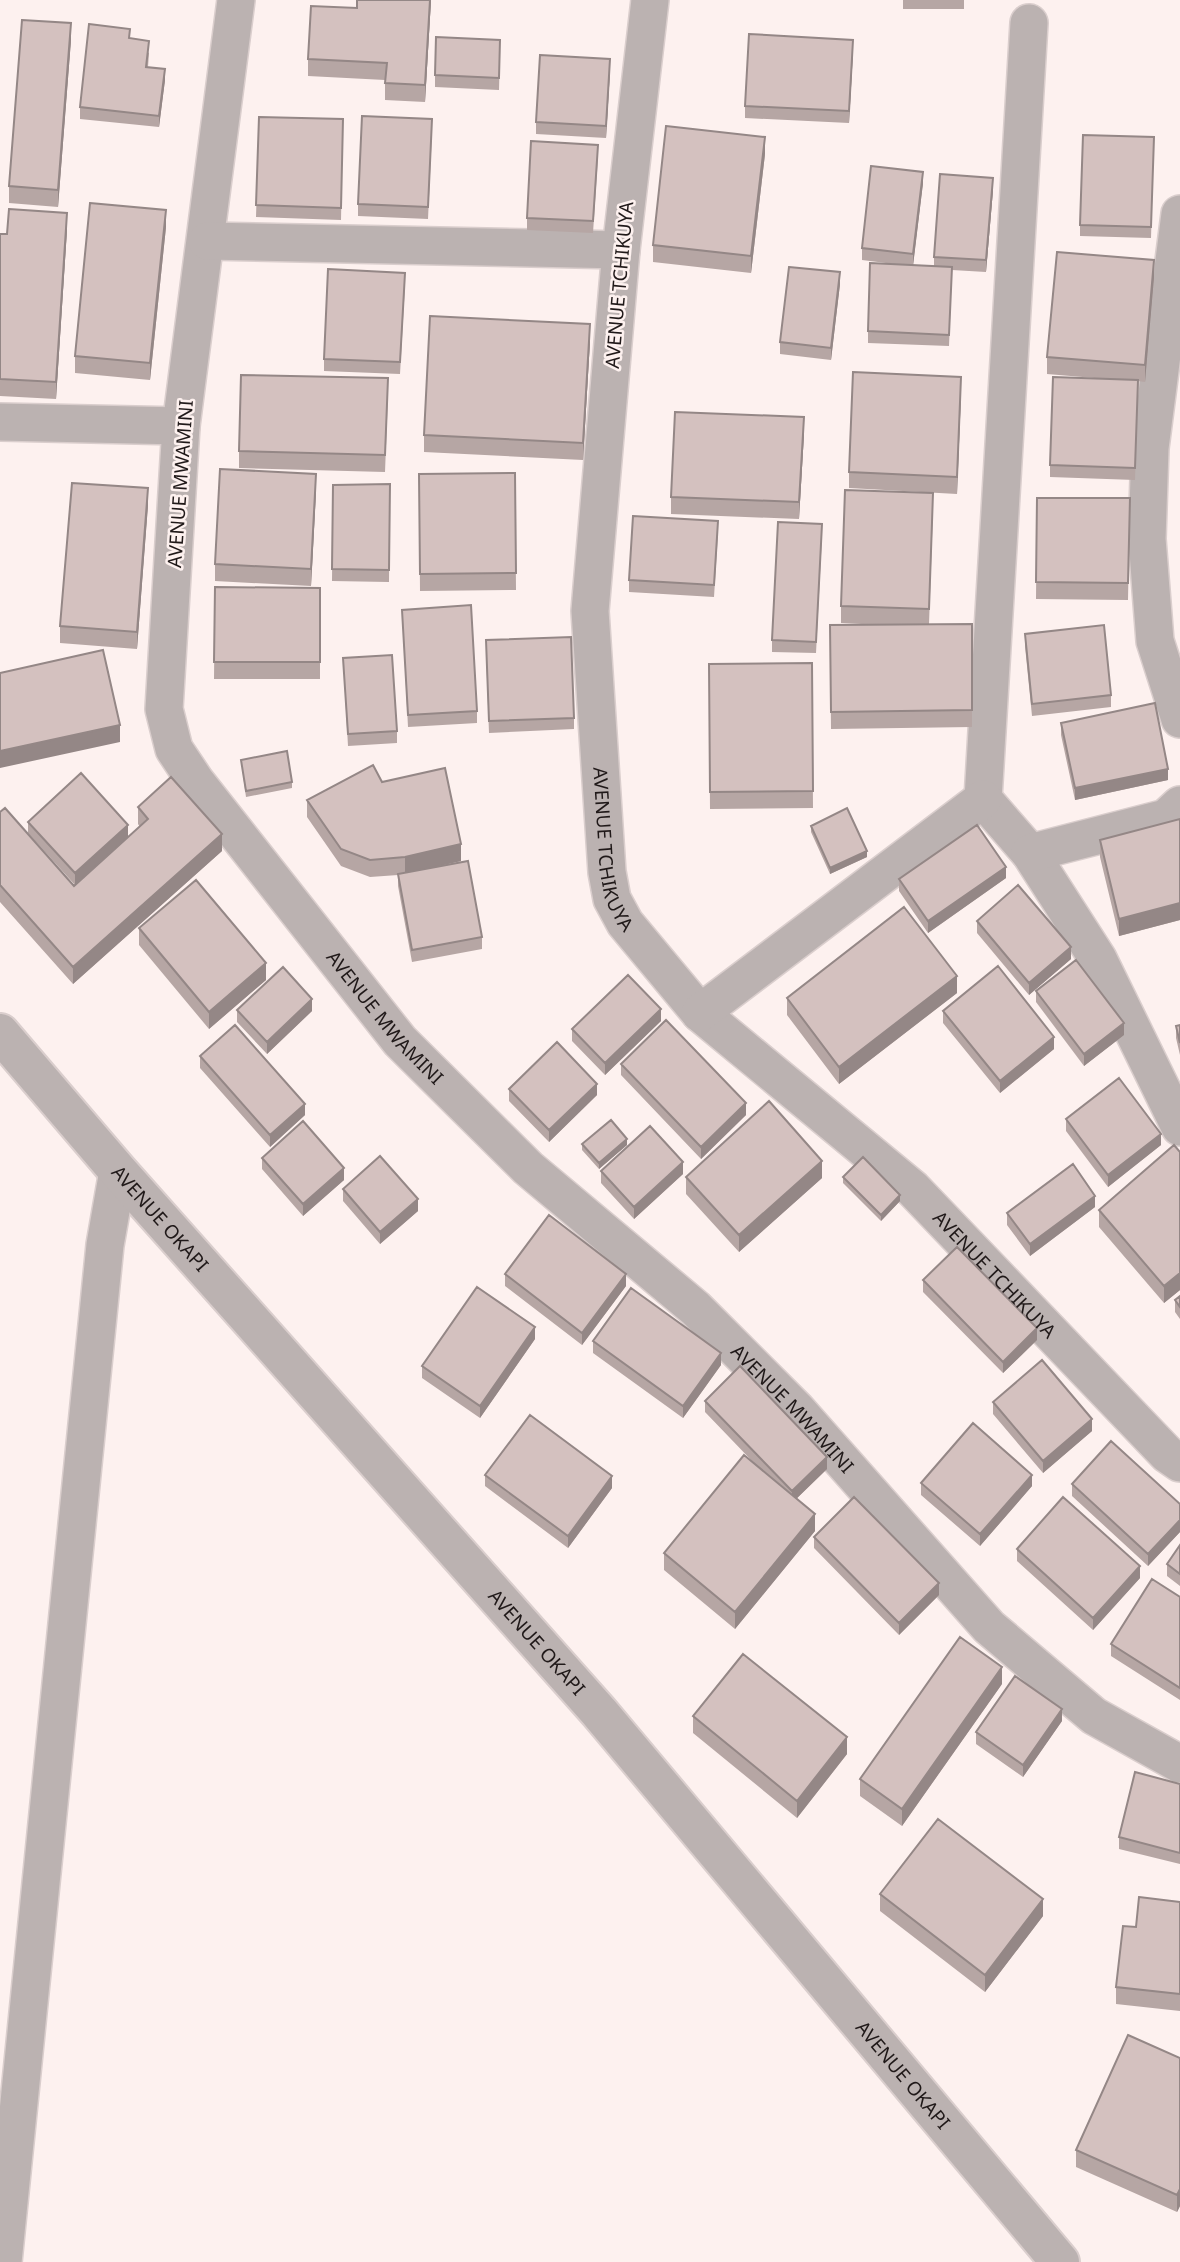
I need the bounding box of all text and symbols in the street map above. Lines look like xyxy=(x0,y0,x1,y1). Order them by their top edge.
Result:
street label: AVENUE TCHIKUYA xyxy=(599,200,639,369)
street label: AVENUE MWAMINI xyxy=(161,399,199,569)
street label: AVENUE TCHIKUYA xyxy=(587,766,640,938)
street label: AVENUE MWAMINI xyxy=(321,945,449,1090)
street label: AVENUE OKAPI xyxy=(106,1160,214,1277)
street label: AVENUE TCHIKUYA xyxy=(927,1205,1063,1344)
street label: AVENUE MWAMINI xyxy=(725,1338,860,1479)
street label: AVENUE OKAPI xyxy=(483,1583,591,1701)
street label: AVENUE OKAPI xyxy=(850,2015,956,2135)

